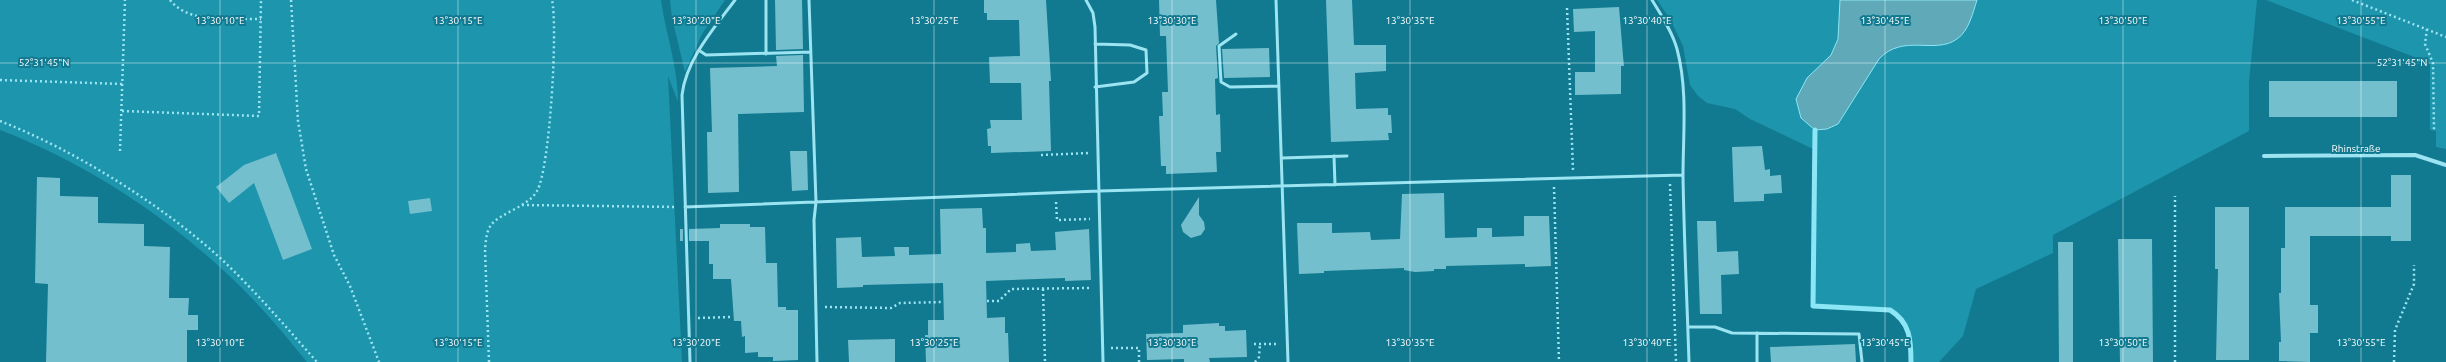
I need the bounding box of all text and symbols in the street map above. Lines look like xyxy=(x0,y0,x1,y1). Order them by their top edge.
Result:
text: 13°30'10"E xyxy=(195,15,245,26)
text: 13°30'15"E xyxy=(433,15,483,26)
text: 13°30'20"E xyxy=(671,15,721,26)
text: 13°30'25"E xyxy=(909,15,959,26)
text: 13°30'30"E xyxy=(1147,15,1197,26)
text: 13°30'35"E xyxy=(1385,15,1435,26)
text: 13°30'40"E xyxy=(1622,15,1672,26)
text: 13°30'45"E xyxy=(1860,15,1910,26)
text: 13°30'50"E xyxy=(2098,15,2148,26)
text: 13°30'55"E xyxy=(2336,15,2386,26)
text: 52°31'45"N xyxy=(19,57,69,68)
text: 52°31'45"N xyxy=(2377,57,2427,68)
street label: Rhinstraße xyxy=(2332,143,2380,154)
text: 13°30'10"E xyxy=(195,337,245,348)
text: 13°30'15"E xyxy=(433,337,483,348)
text: 13°30'20"E xyxy=(671,337,721,348)
text: 13°30'25"E xyxy=(909,337,959,348)
text: 13°30'30"E xyxy=(1147,337,1197,348)
text: 13°30'35"E xyxy=(1385,337,1435,348)
text: 13°30'40"E xyxy=(1622,337,1672,348)
text: 13°30'45"E xyxy=(1860,337,1910,348)
text: 13°30'50"E xyxy=(2098,337,2148,348)
text: 13°30'55"E xyxy=(2336,337,2386,348)

